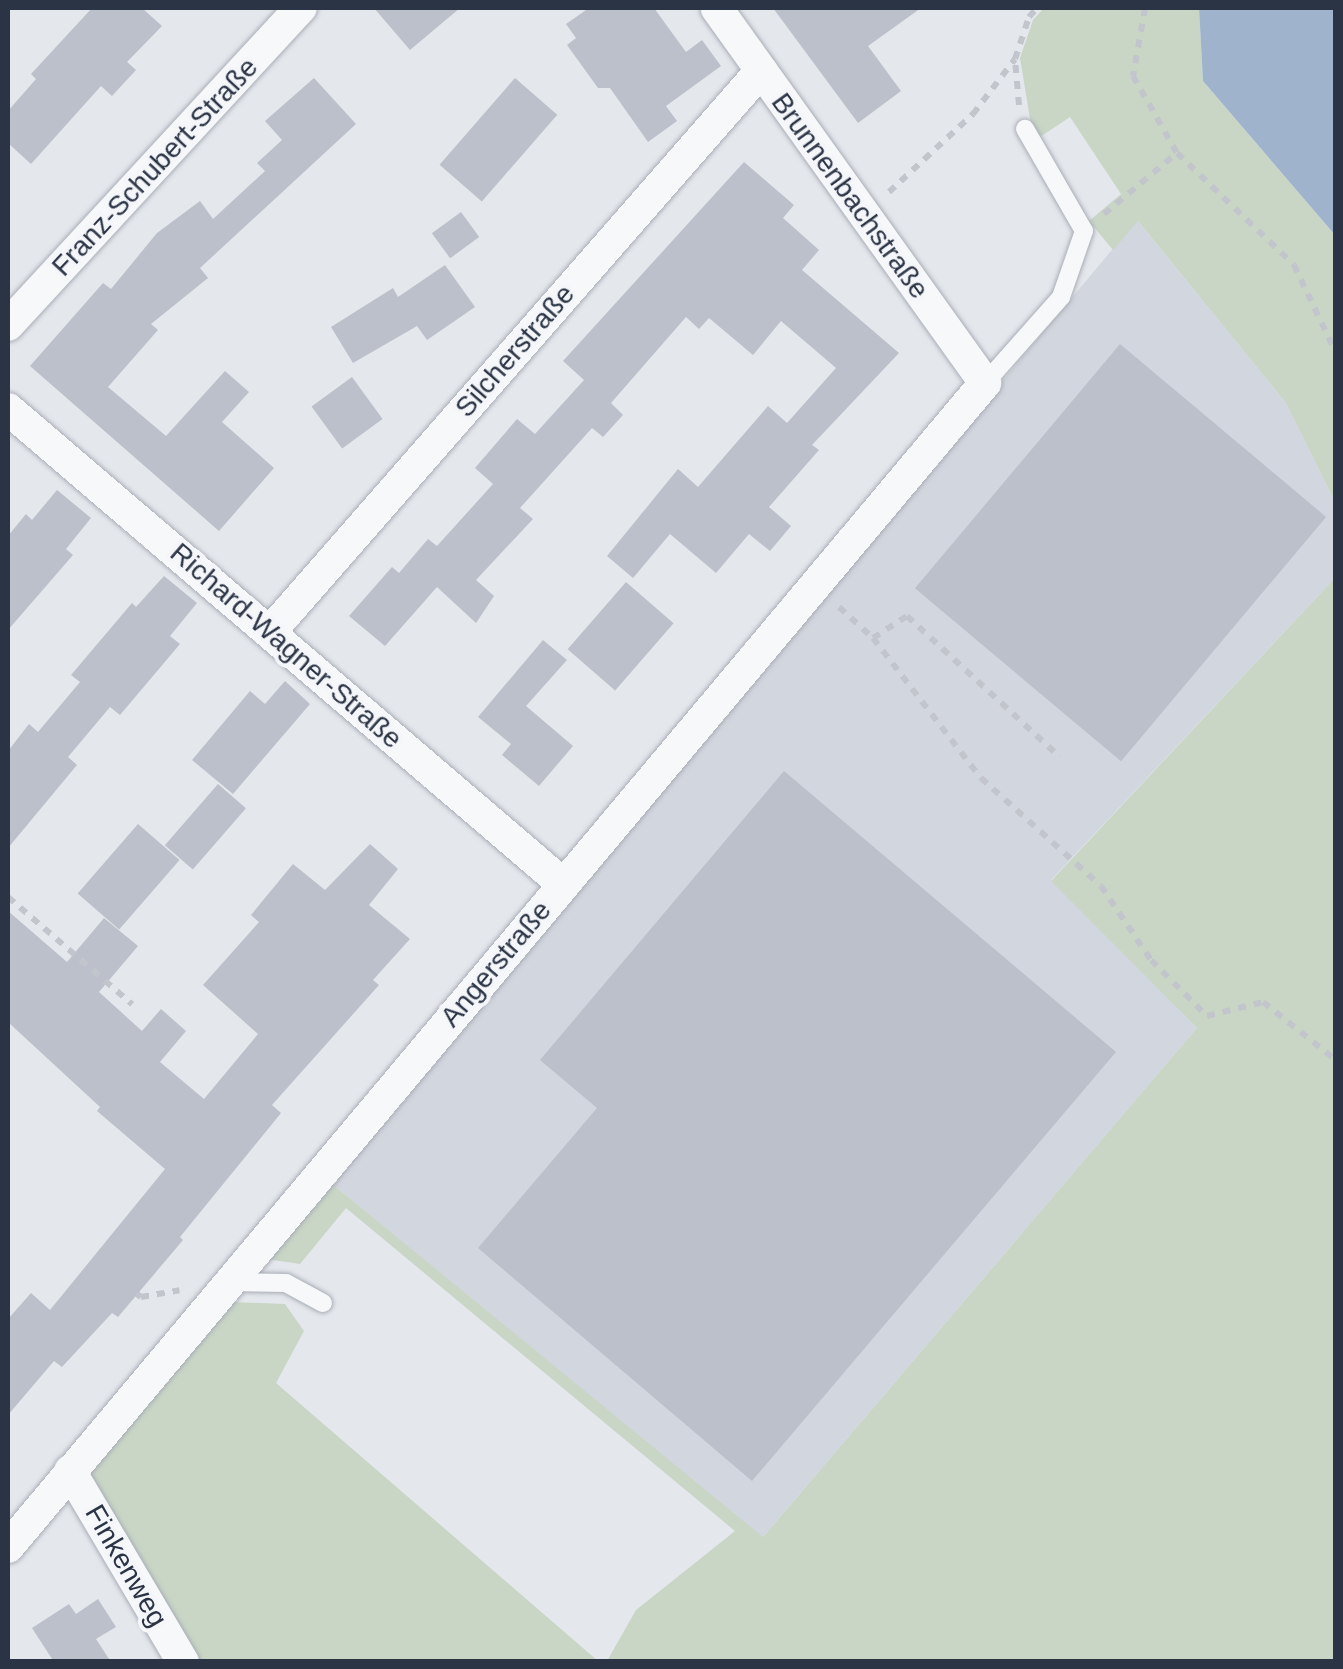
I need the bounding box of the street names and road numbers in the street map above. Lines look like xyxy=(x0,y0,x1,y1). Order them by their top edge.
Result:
street label: Franz-Schubert-Straße xyxy=(45,51,265,283)
street label: Brunnenbachstraße xyxy=(764,87,936,305)
street label: Silcherstraße xyxy=(448,278,582,424)
street label: Richard-Wagner-Straße xyxy=(163,536,409,756)
street label: Angerstraße xyxy=(434,894,558,1034)
street label: Finkenweg xyxy=(78,1499,174,1633)

